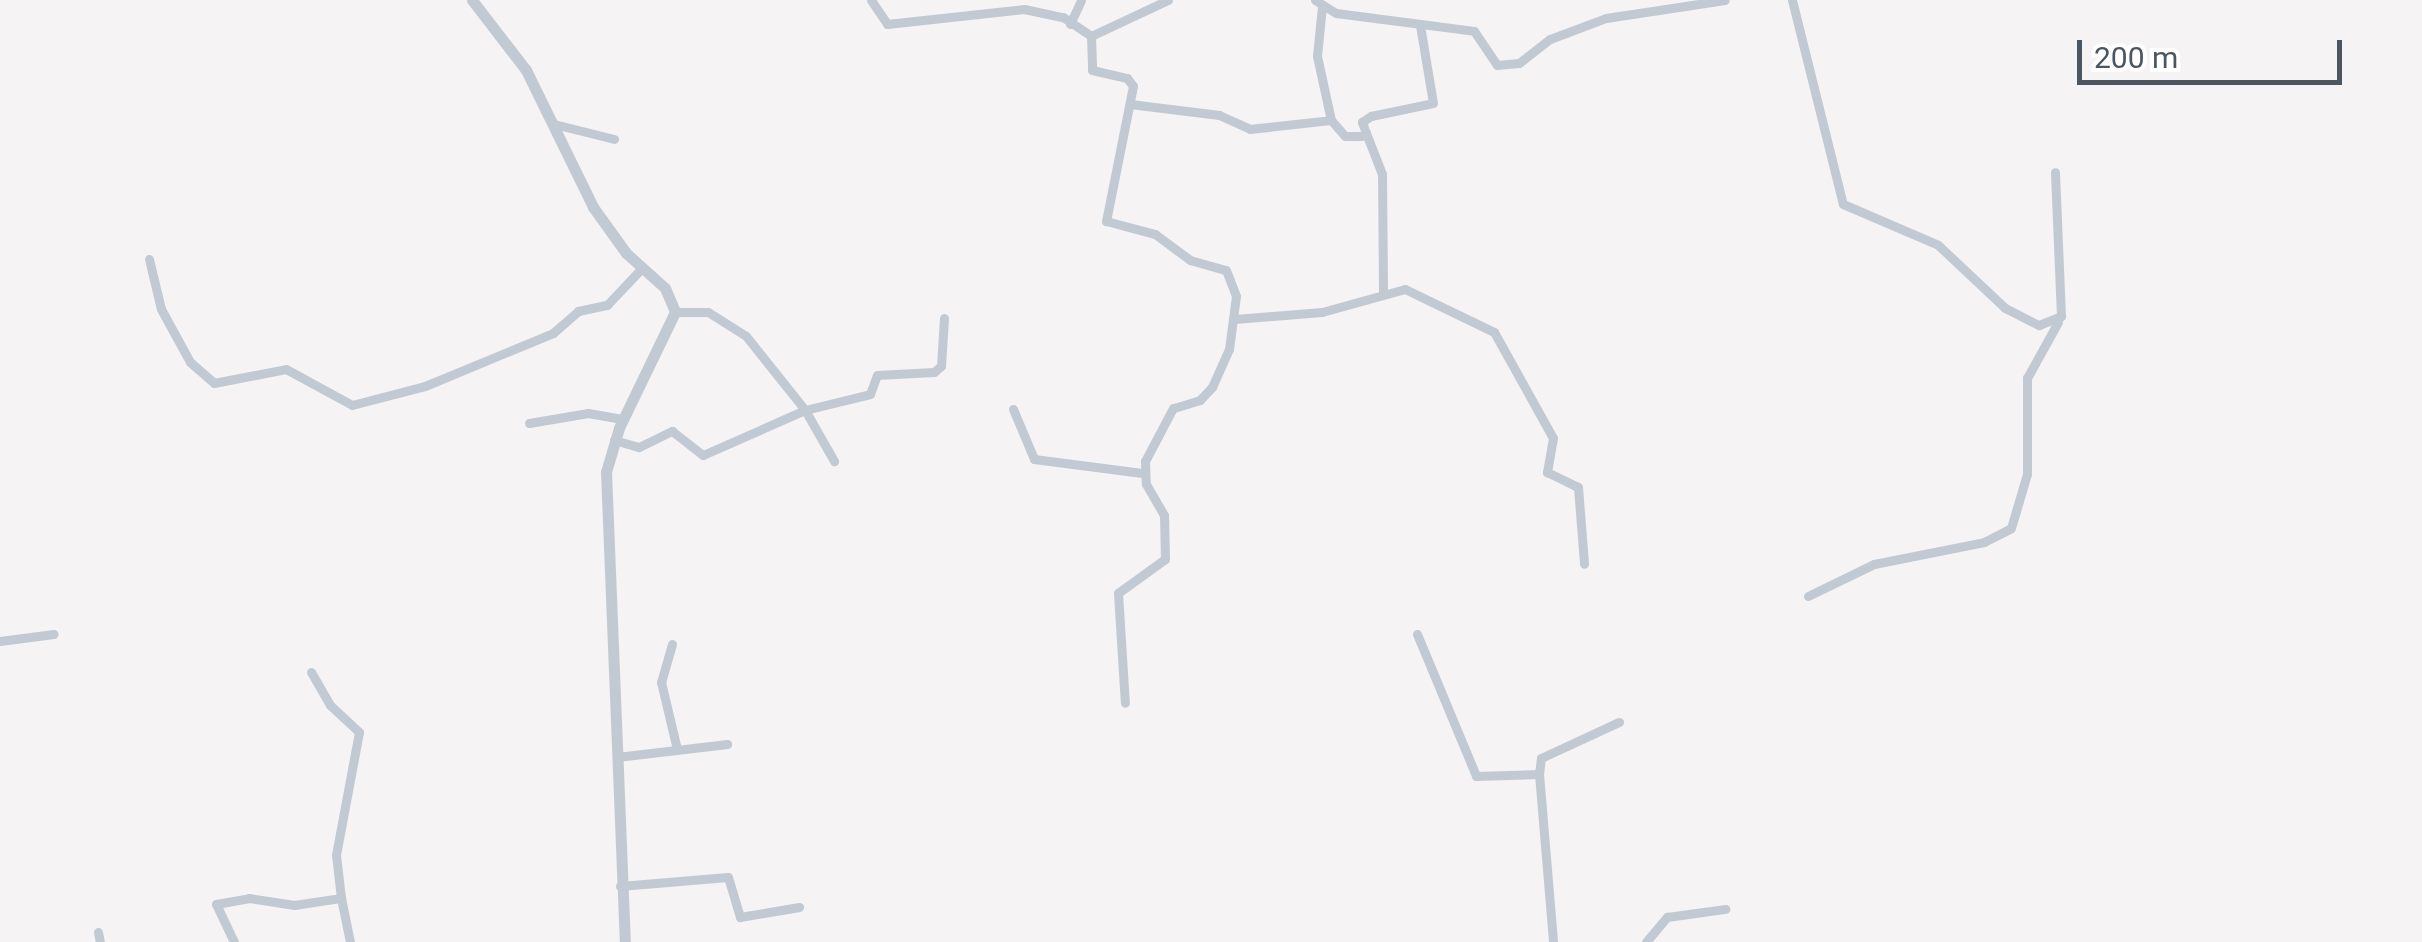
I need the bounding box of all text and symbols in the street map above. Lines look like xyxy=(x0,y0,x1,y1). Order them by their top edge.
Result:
scale bar xyxy=(2082,20,2347,82)
text: 200 m xyxy=(2094,40,2178,75)

